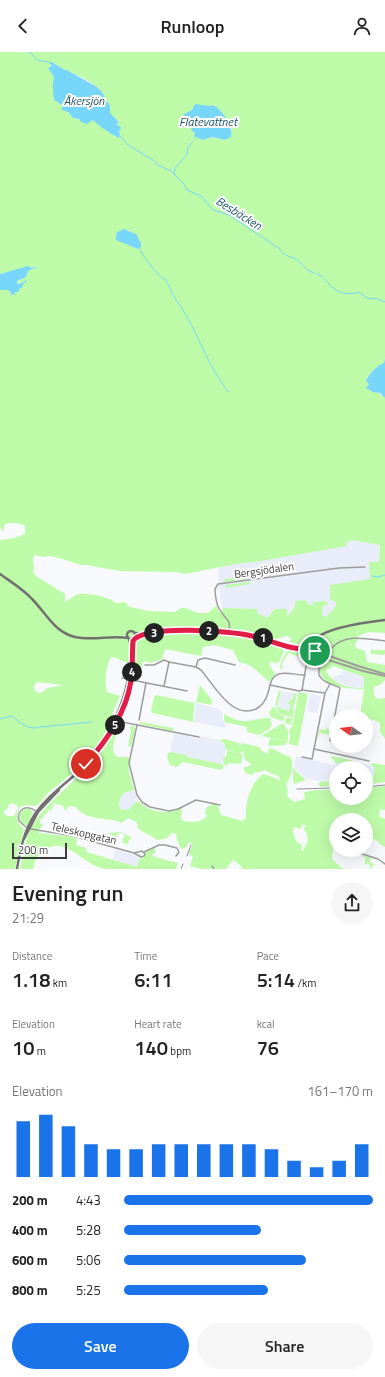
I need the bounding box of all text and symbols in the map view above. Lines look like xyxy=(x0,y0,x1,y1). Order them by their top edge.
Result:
text: Runloop xyxy=(160,13,225,40)
icon: back xyxy=(12,15,34,37)
icon: person xyxy=(351,15,373,37)
water label: Åkersjön xyxy=(64,91,105,110)
water label: Flatevattnet xyxy=(179,112,238,131)
water label: Besbäcken xyxy=(212,191,267,235)
street label: Bergsjödalen xyxy=(233,558,295,582)
pin: 2 xyxy=(199,621,219,641)
pin: 3 xyxy=(144,623,164,643)
text: 2 xyxy=(206,623,212,639)
text: 3 xyxy=(151,625,157,641)
pin: 1 xyxy=(253,628,273,648)
text: 1 xyxy=(260,630,266,646)
pin xyxy=(298,634,332,668)
icon: arrive xyxy=(304,640,326,662)
pin: 4 xyxy=(122,662,142,682)
text: 4 xyxy=(129,664,135,680)
north arrow xyxy=(329,709,373,753)
map controls xyxy=(329,709,373,857)
pin: 5 xyxy=(105,715,125,735)
text: 5 xyxy=(112,717,118,733)
pin xyxy=(69,747,103,781)
icon: check xyxy=(75,753,97,775)
button: locate xyxy=(329,761,373,805)
button: layers xyxy=(329,813,373,857)
street label: Teleskopgatan xyxy=(50,818,118,848)
scale bar xyxy=(12,841,67,860)
text: 200 m xyxy=(18,842,48,858)
text: Evening run xyxy=(12,876,123,910)
button: share xyxy=(331,882,373,924)
text: 21:29 xyxy=(12,908,44,928)
text: Distance xyxy=(12,948,52,964)
text: Time xyxy=(134,948,157,964)
text: Pace xyxy=(257,948,279,964)
text: 1.18 xyxy=(12,964,50,995)
text: 6:11 xyxy=(134,964,173,995)
text: 5:14 xyxy=(257,964,295,995)
text: km xyxy=(50,975,67,991)
text: /km xyxy=(295,975,316,991)
text: Elevation xyxy=(12,1016,55,1032)
text: Heart rate xyxy=(134,1016,182,1032)
text: kcal xyxy=(257,1016,275,1032)
text: 10 xyxy=(12,1032,34,1063)
text: 140 xyxy=(134,1032,168,1063)
text: 76 xyxy=(257,1032,279,1063)
text: m xyxy=(34,1043,46,1059)
text: bpm xyxy=(168,1043,191,1059)
text: Elevation xyxy=(12,1081,63,1101)
text: 161–170 m xyxy=(307,1081,373,1101)
text: 200 m xyxy=(12,1190,48,1210)
text: 4:43 xyxy=(76,1190,101,1210)
text: 400 m xyxy=(12,1220,48,1240)
text: 5:28 xyxy=(76,1220,101,1240)
text: 600 m xyxy=(12,1250,48,1270)
text: 5:06 xyxy=(76,1250,101,1270)
text: 800 m xyxy=(12,1280,48,1300)
text: 5:25 xyxy=(76,1280,101,1300)
button: Save xyxy=(12,1323,189,1369)
button: Share xyxy=(197,1323,373,1369)

